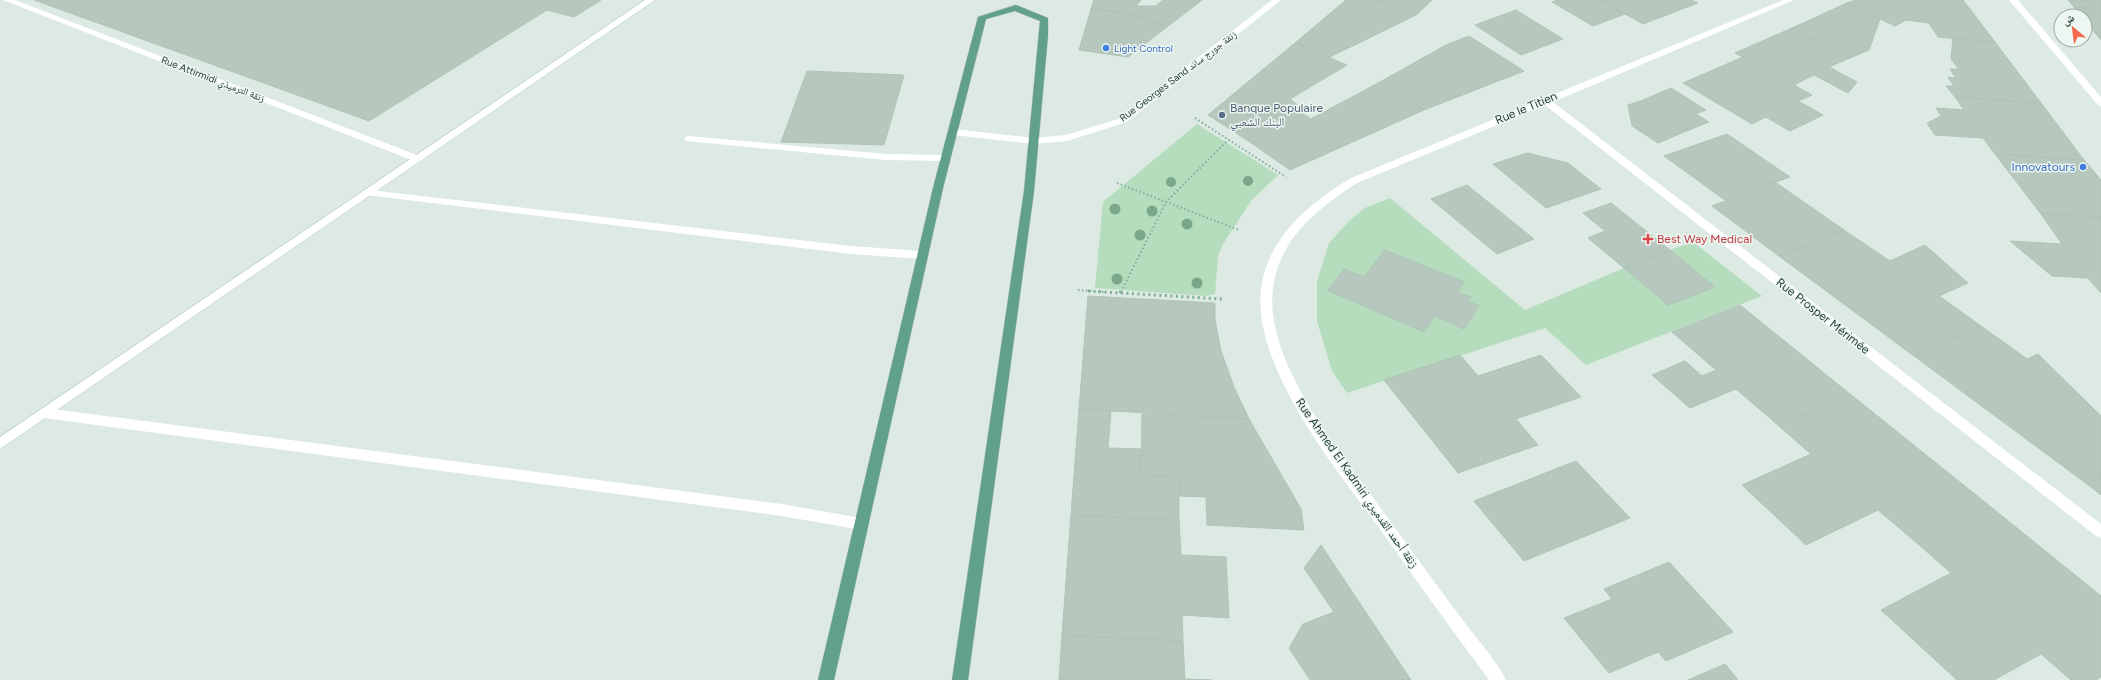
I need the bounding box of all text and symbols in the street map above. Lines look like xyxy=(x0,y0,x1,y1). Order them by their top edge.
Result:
north arrow xyxy=(2053,8,2093,48)
text: ش xyxy=(2060,11,2077,29)
street label: Rue Georges Sand زنقة جورج ساند xyxy=(1117,28,1239,124)
place label: Light Control xyxy=(1114,42,1173,55)
marker: Light Control xyxy=(1101,43,1111,53)
street label: Rue Attirmidi زنقة الترميذي xyxy=(159,53,267,106)
street label: Rue le Titien xyxy=(1493,89,1559,127)
place label: Banque Populaire البنك الشعبي xyxy=(1230,101,1323,132)
marker: Banque Populaire البنك الشعبي xyxy=(1217,110,1227,120)
place label: Innovatours xyxy=(2012,160,2075,174)
marker: Innovatours xyxy=(2078,162,2088,172)
place label: Best Way Medical xyxy=(1657,232,1752,246)
marker: Best Way Medical xyxy=(1642,233,1654,245)
street label: Rue Prosper Mérimée xyxy=(1773,275,1873,357)
street label: Rue Ahmed El Kadmiri زنقة أحمد القدميري xyxy=(1290,395,1421,573)

